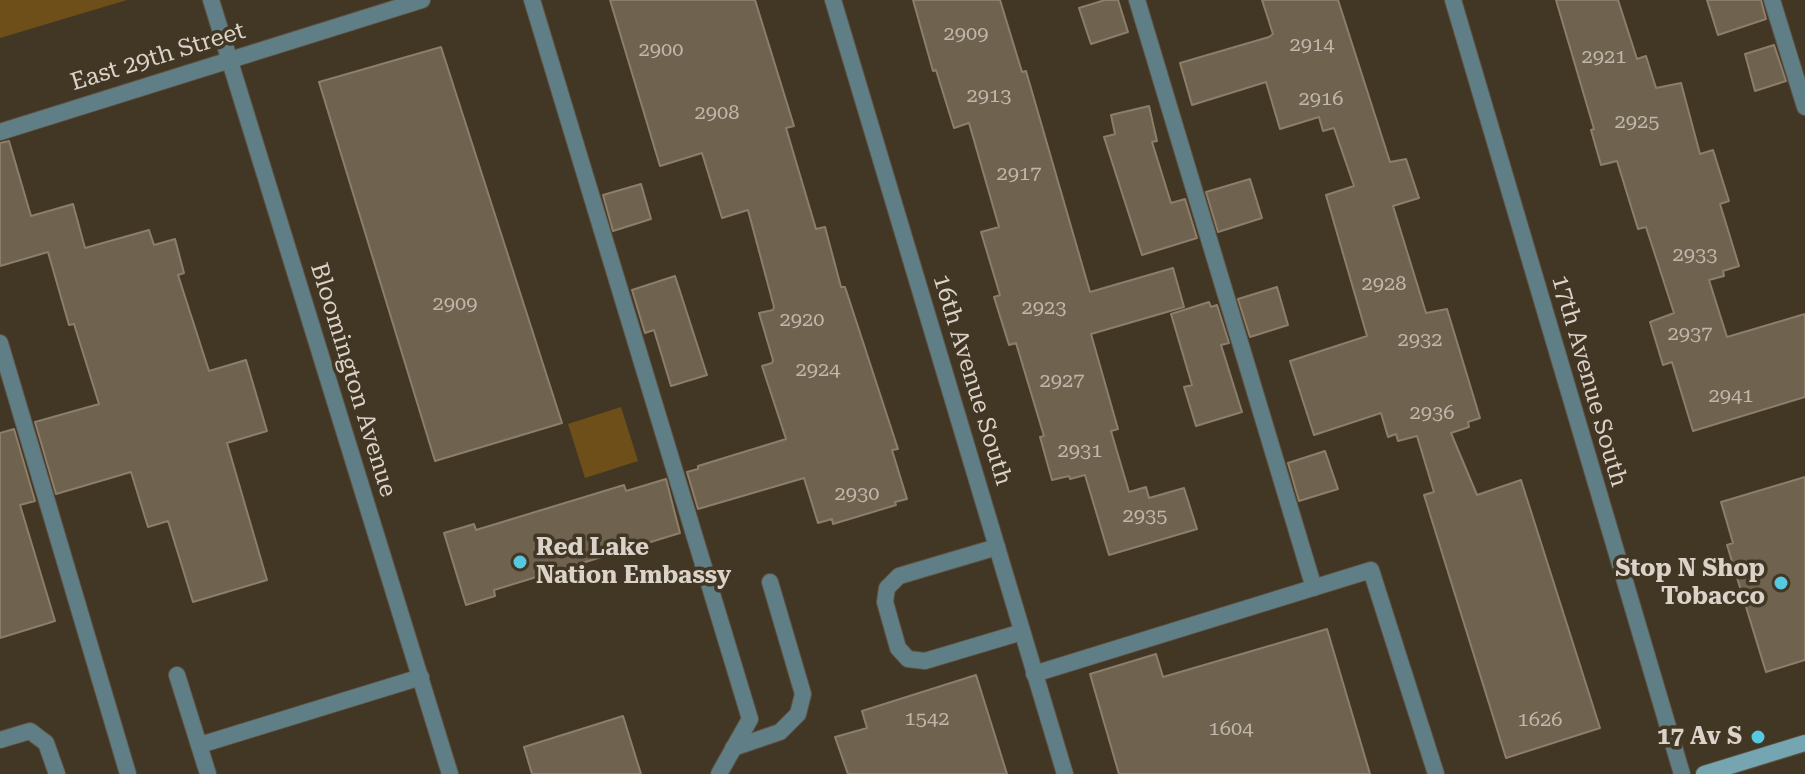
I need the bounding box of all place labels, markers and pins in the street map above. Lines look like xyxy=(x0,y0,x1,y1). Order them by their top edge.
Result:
place label: Red Lake Nation Embassy xyxy=(536,534,731,590)
marker: Red Lake Nation Embassy xyxy=(511,553,529,571)
place label: Stop N Shop Tobacco xyxy=(1615,555,1765,611)
marker: Stop N Shop Tobacco xyxy=(1772,574,1790,592)
place label: 17 Av S xyxy=(1657,723,1742,751)
marker: 17 Av S xyxy=(1749,728,1767,746)

